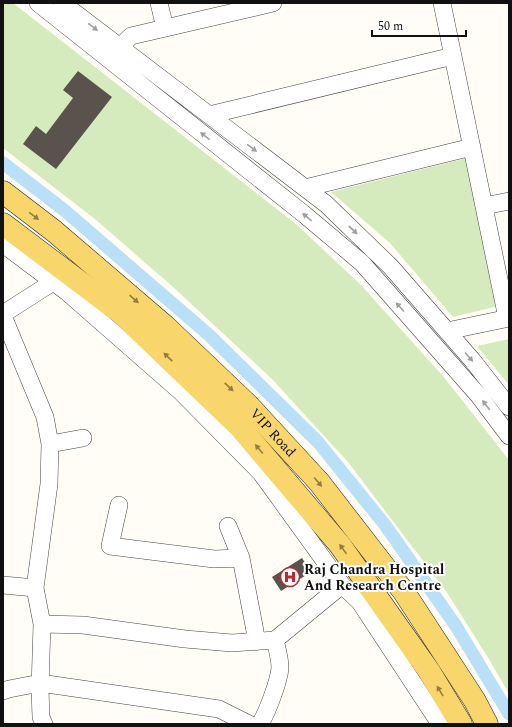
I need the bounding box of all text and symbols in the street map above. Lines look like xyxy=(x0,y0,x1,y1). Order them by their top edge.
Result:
scale bar xyxy=(372,12,466,38)
text: 50 m xyxy=(378,17,403,36)
one-way arrow xyxy=(88,22,99,31)
one-way arrow xyxy=(199,132,210,140)
one-way arrow xyxy=(247,144,258,152)
one-way arrow xyxy=(29,211,39,219)
one-way arrow xyxy=(301,212,312,221)
one-way arrow xyxy=(348,225,358,235)
one-way arrow xyxy=(128,295,139,304)
one-way arrow xyxy=(395,302,405,312)
one-way arrow xyxy=(464,352,474,362)
one-way arrow xyxy=(163,353,173,362)
one-way arrow xyxy=(224,383,234,392)
one-way arrow xyxy=(481,399,490,410)
street label: VIP Road xyxy=(245,403,301,462)
one-way arrow xyxy=(255,444,264,455)
one-way arrow xyxy=(314,477,323,487)
one-way arrow xyxy=(339,544,347,554)
place label: Raj Chandra Hospital And Research Centre xyxy=(304,559,445,596)
hospital icon: Raj Chandra Hospital And Research Centre xyxy=(279,566,301,588)
one-way arrow xyxy=(437,685,444,697)

